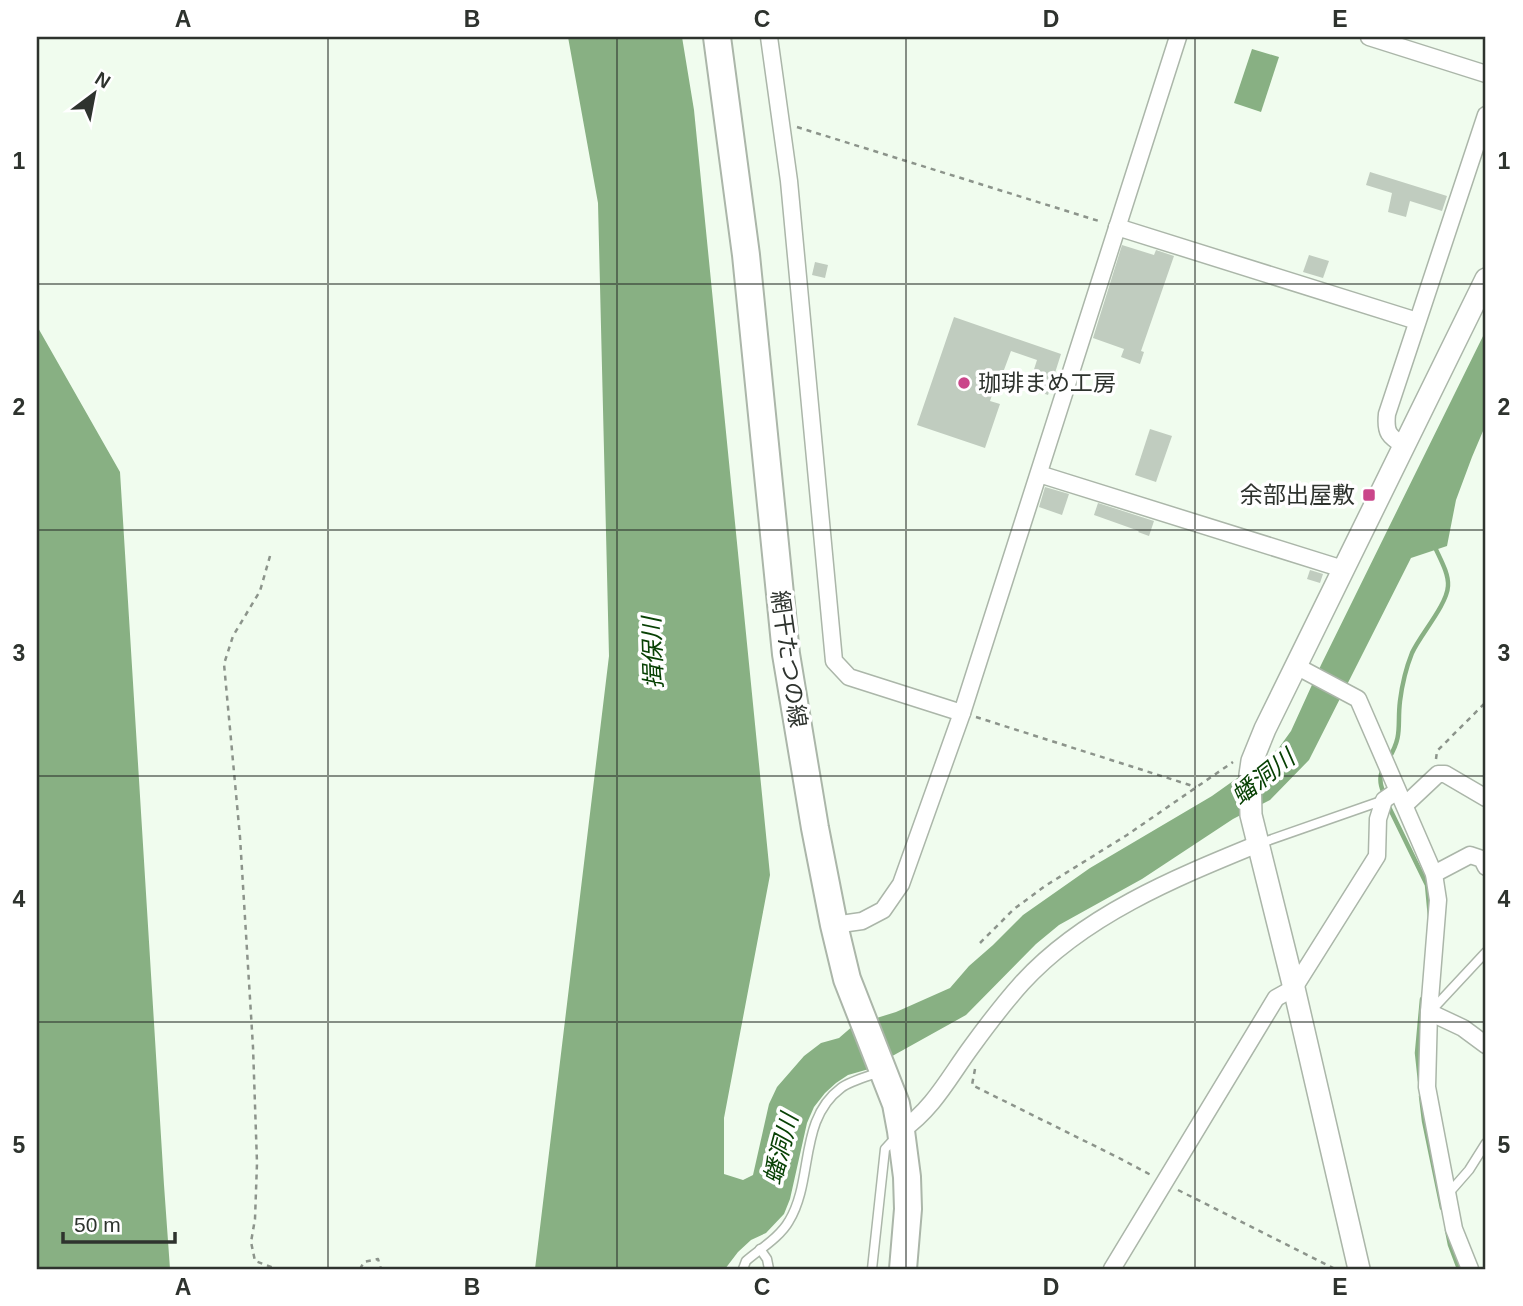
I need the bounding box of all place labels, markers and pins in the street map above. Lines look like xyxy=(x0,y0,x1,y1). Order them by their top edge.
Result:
place label: 珈琲まめ工房 xyxy=(978,370,1116,396)
marker: 珈琲まめ工房 xyxy=(956,375,972,391)
place label: 余部出屋敷 xyxy=(1240,482,1355,508)
marker: 余部出屋敷 xyxy=(1361,487,1377,503)

